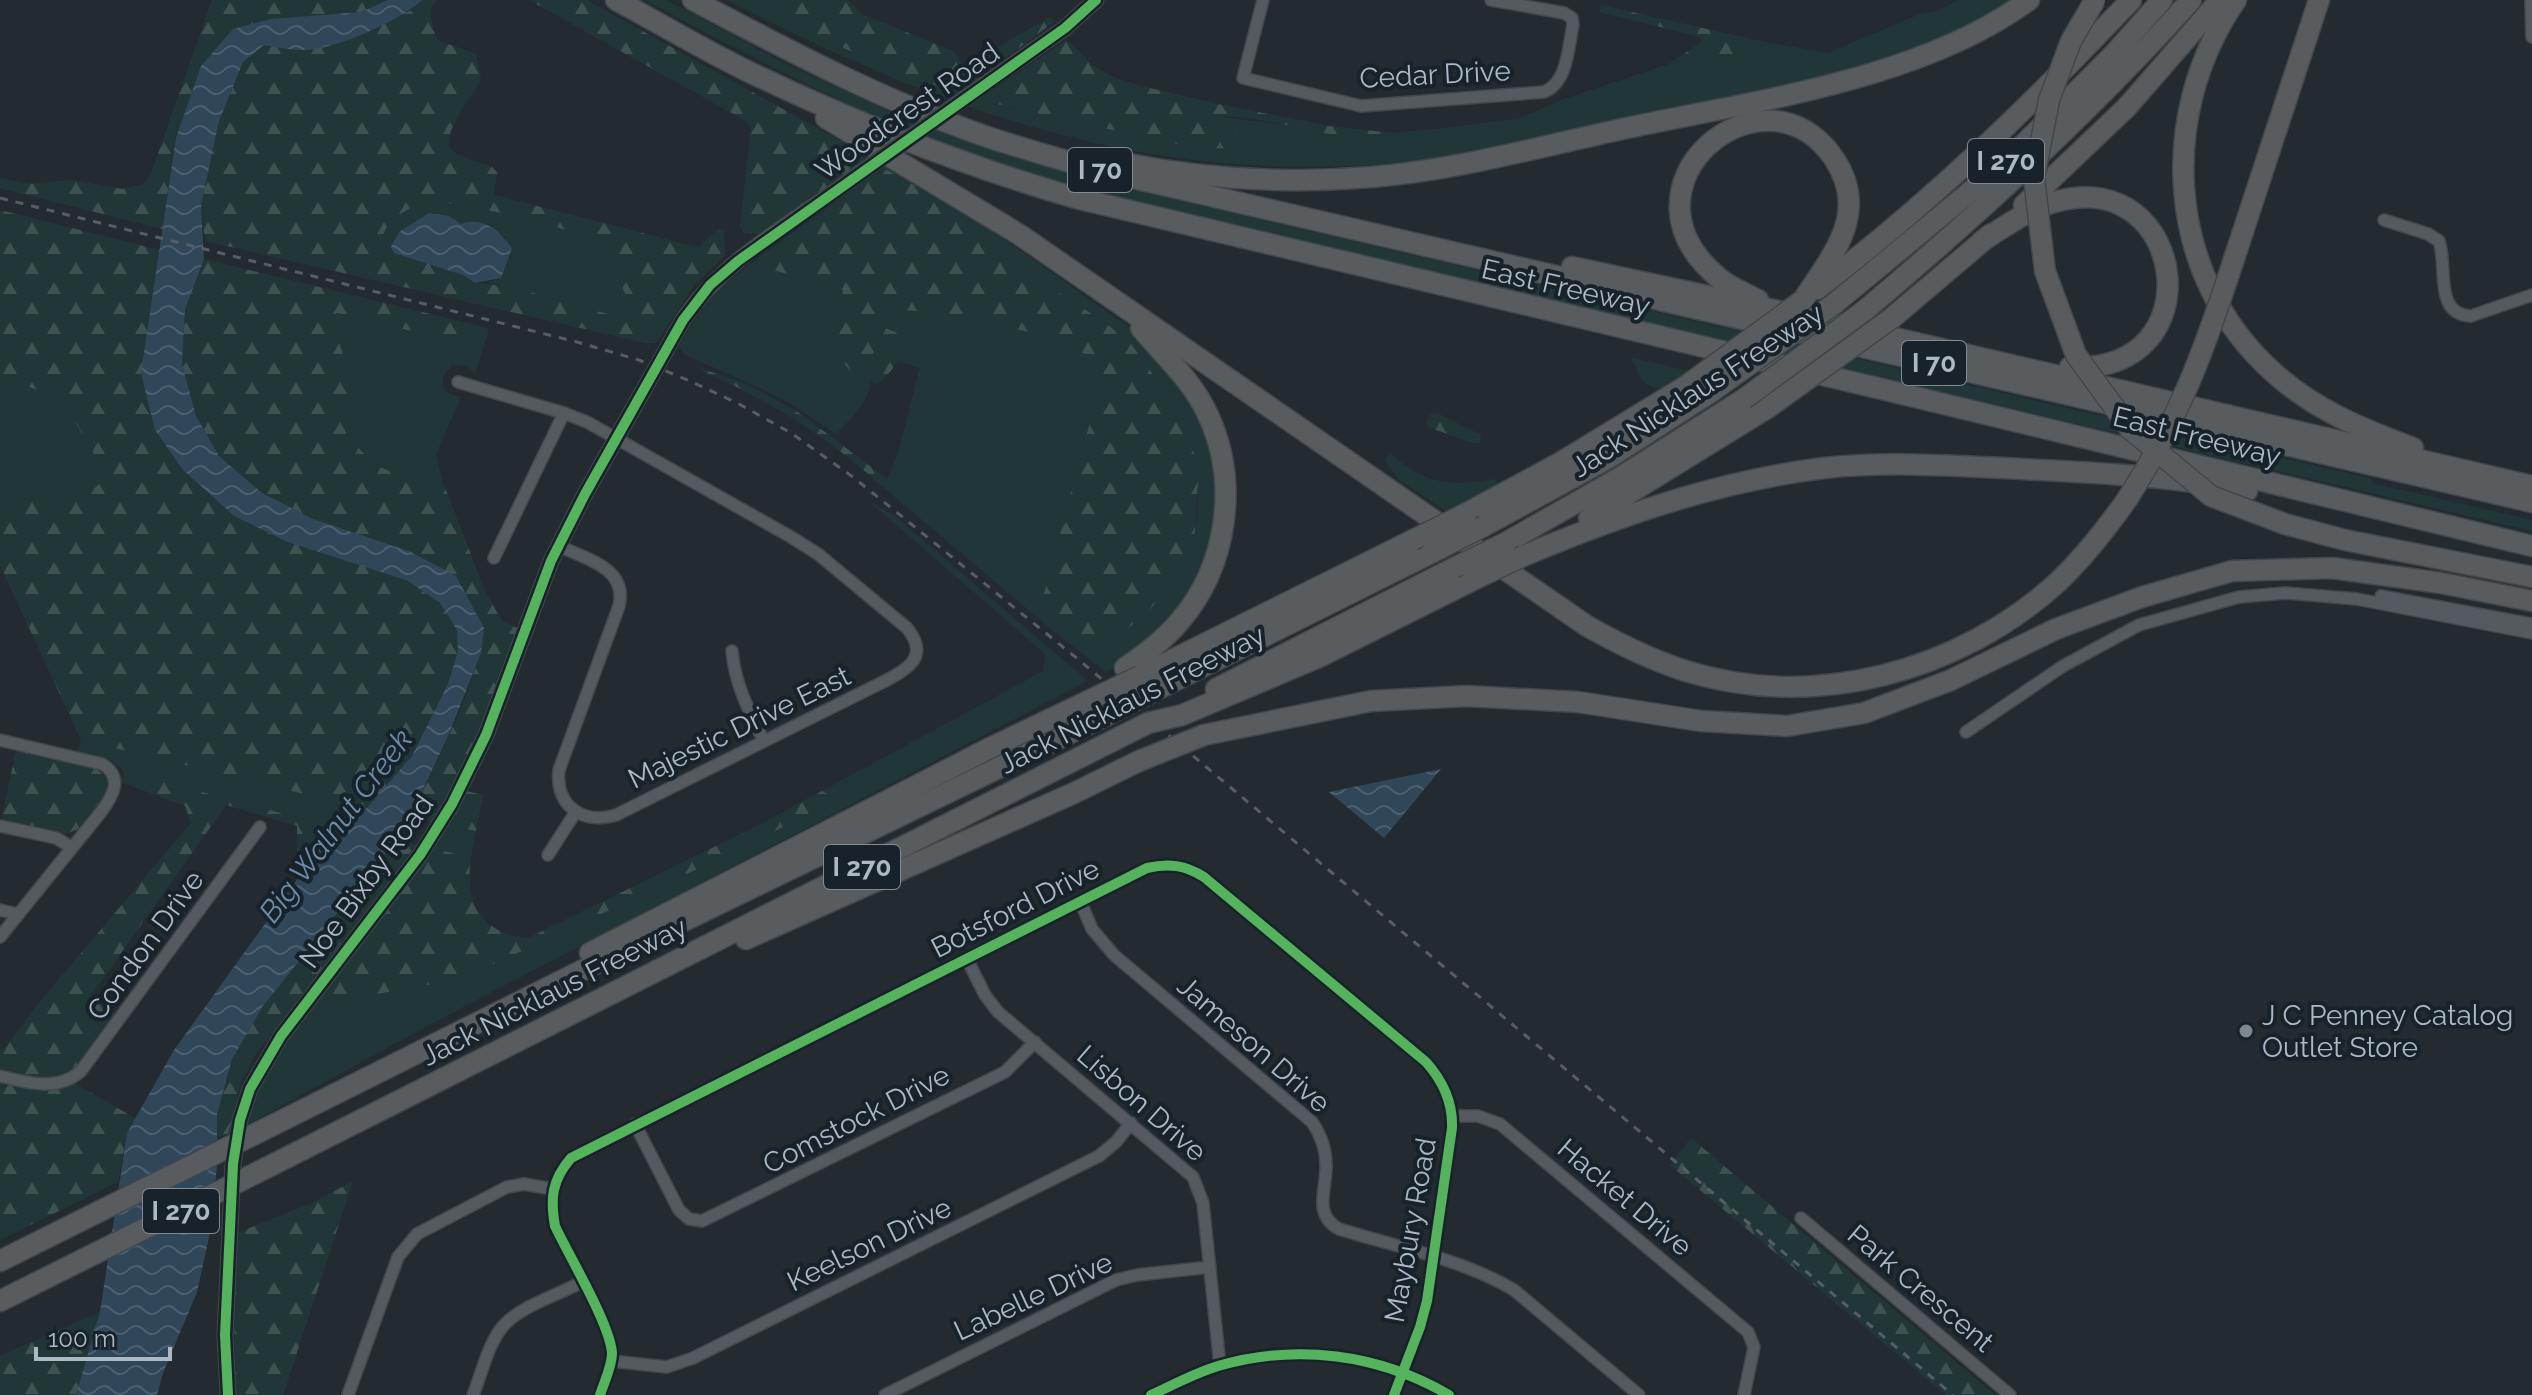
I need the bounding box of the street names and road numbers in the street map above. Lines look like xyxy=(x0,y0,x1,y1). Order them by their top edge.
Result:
street label: Woodcrest Road xyxy=(809,36,1005,187)
street label: Cedar Drive xyxy=(1359,54,1512,95)
road number: I 270 xyxy=(1968,139,2044,183)
road number: I 70 xyxy=(1068,148,1132,192)
street label: East Freeway xyxy=(1478,252,1653,323)
street label: Jack Nicklaus Freeway xyxy=(1565,297,1829,484)
road number: I 70 xyxy=(1902,341,1966,385)
street label: East Freeway xyxy=(2109,400,2284,473)
street label: Jack Nicklaus Freeway xyxy=(994,618,1271,781)
street label: Majestic Drive East xyxy=(623,659,856,796)
street label: Noe Bixby Road xyxy=(293,788,440,974)
road number: I 270 xyxy=(824,845,900,889)
street label: Botsford Drive xyxy=(926,852,1105,965)
street label: Condon Drive xyxy=(80,864,211,1026)
street label: Jack Nicklaus Freeway xyxy=(416,910,693,1073)
street label: Jameson Drive xyxy=(1171,969,1337,1120)
street label: Lisbon Drive xyxy=(1070,1038,1213,1168)
street label: Comstock Drive xyxy=(757,1058,955,1181)
street label: Hacket Drive xyxy=(1551,1132,1698,1263)
street label: Maybury Road xyxy=(1378,1135,1443,1325)
road number: I 270 xyxy=(143,1189,219,1233)
street label: Keelson Drive xyxy=(782,1191,956,1298)
street label: Park Crescent xyxy=(1841,1218,2001,1359)
street label: Labelle Drive xyxy=(949,1245,1118,1348)

